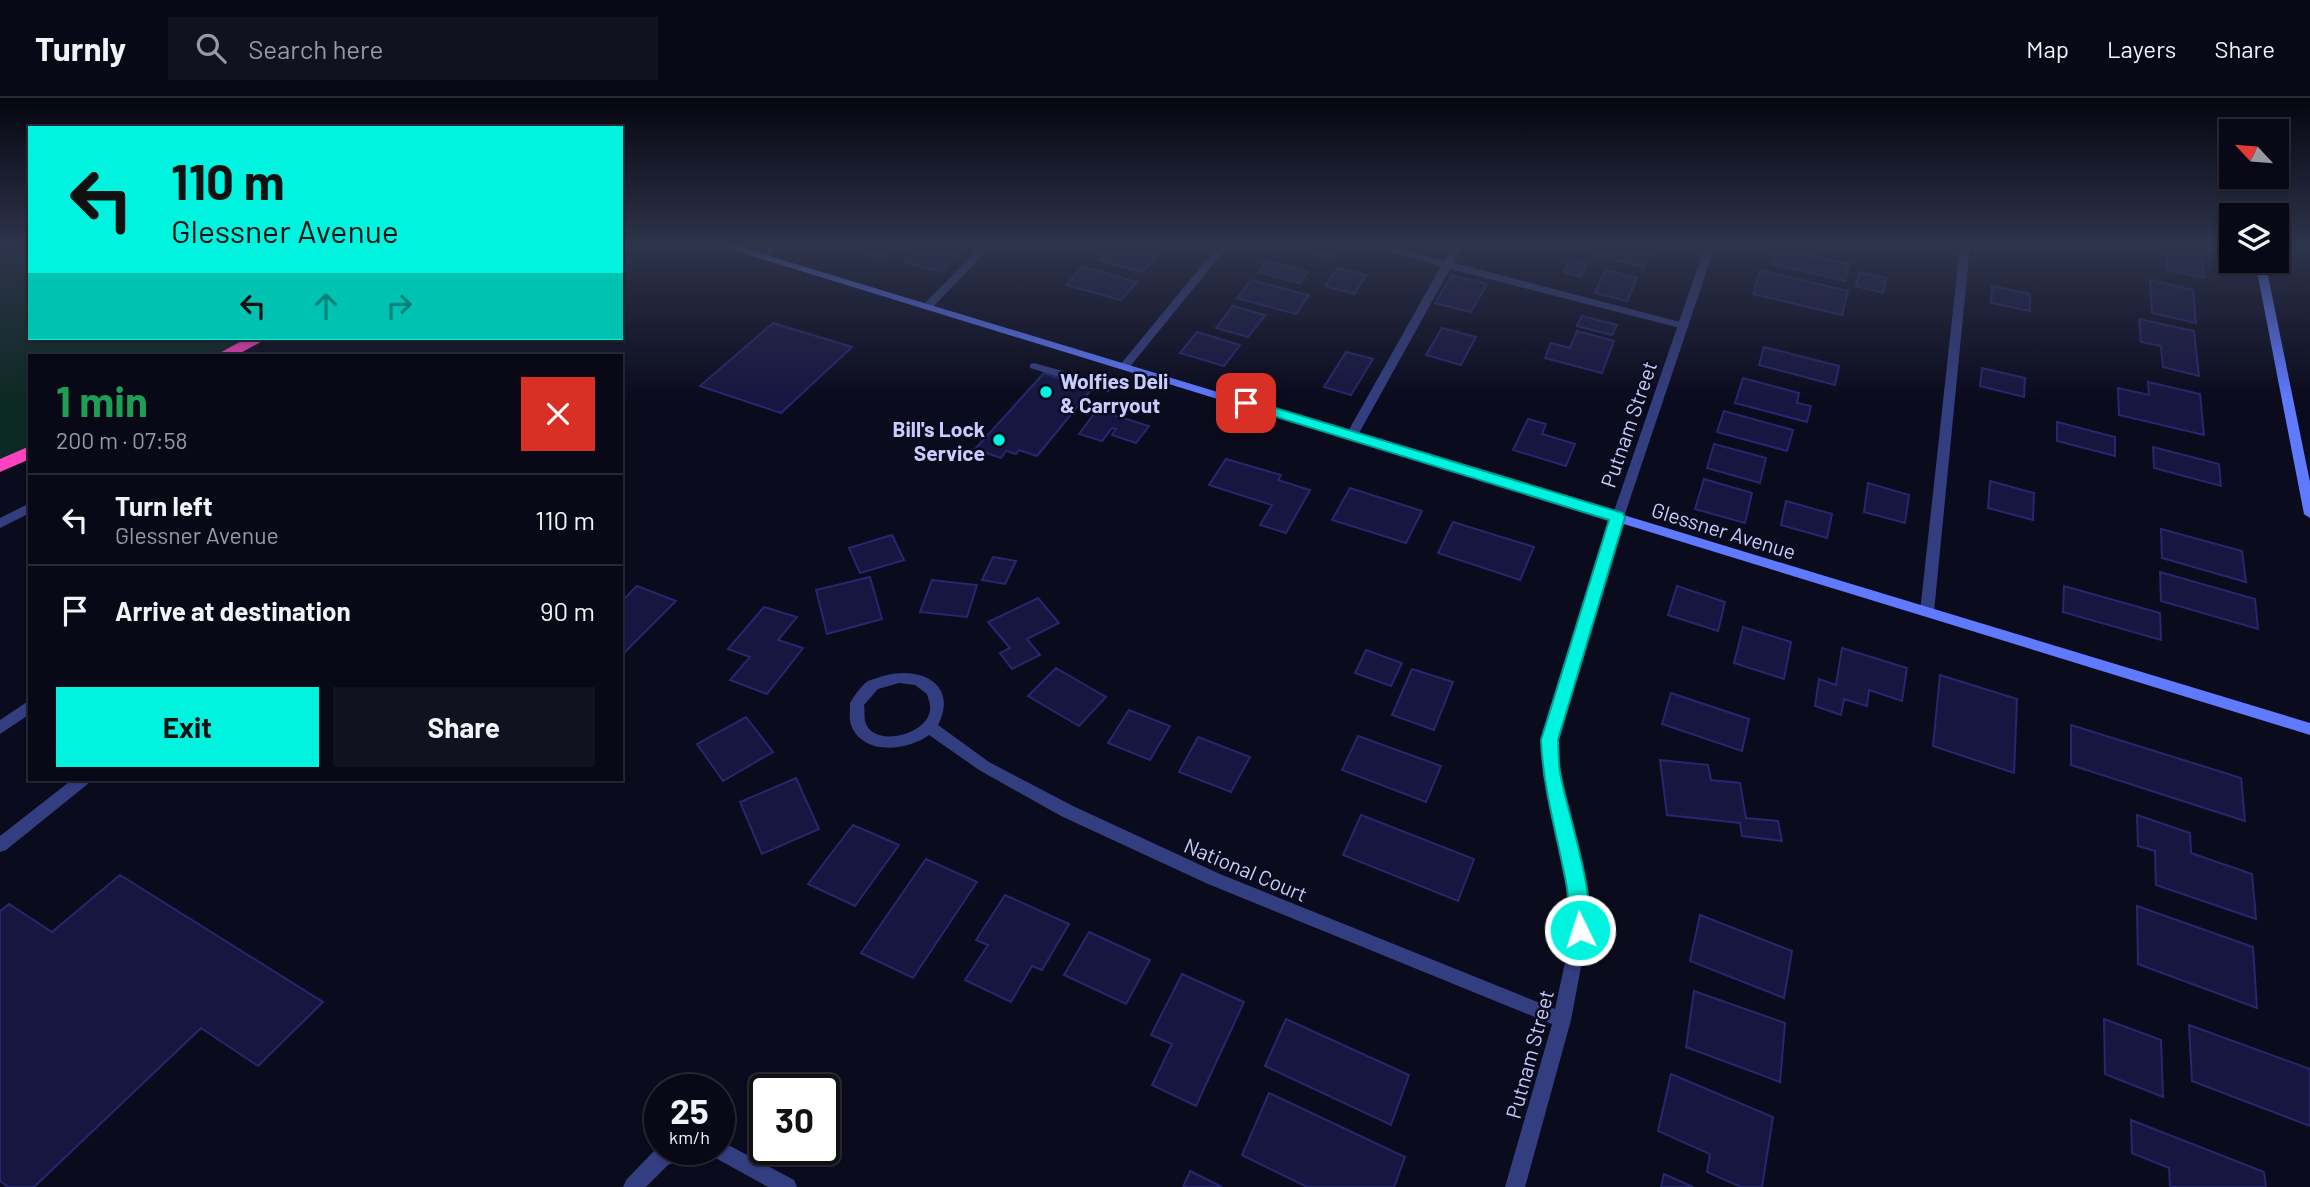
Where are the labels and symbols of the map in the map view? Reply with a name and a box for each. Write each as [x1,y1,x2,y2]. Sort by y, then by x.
north arrow [2219,119,2289,189]
street label: Putnam Street [1595,357,1661,491]
place label: Wolfies Deli & Carryout [1060,368,1168,417]
pin [1216,373,1276,433]
marker: Wolfies Deli & Carryout [1038,384,1054,400]
place label: Bill's Lock Service [892,416,985,465]
marker: Bill's Lock Service [991,432,1007,448]
street label: Glessner Avenue [1649,496,1799,564]
street label: National Court [1181,832,1311,906]
position arrow [1543,893,1617,967]
street label: Putnam Street [1500,987,1558,1121]
speed limit sign: 30 [749,1074,840,1165]

